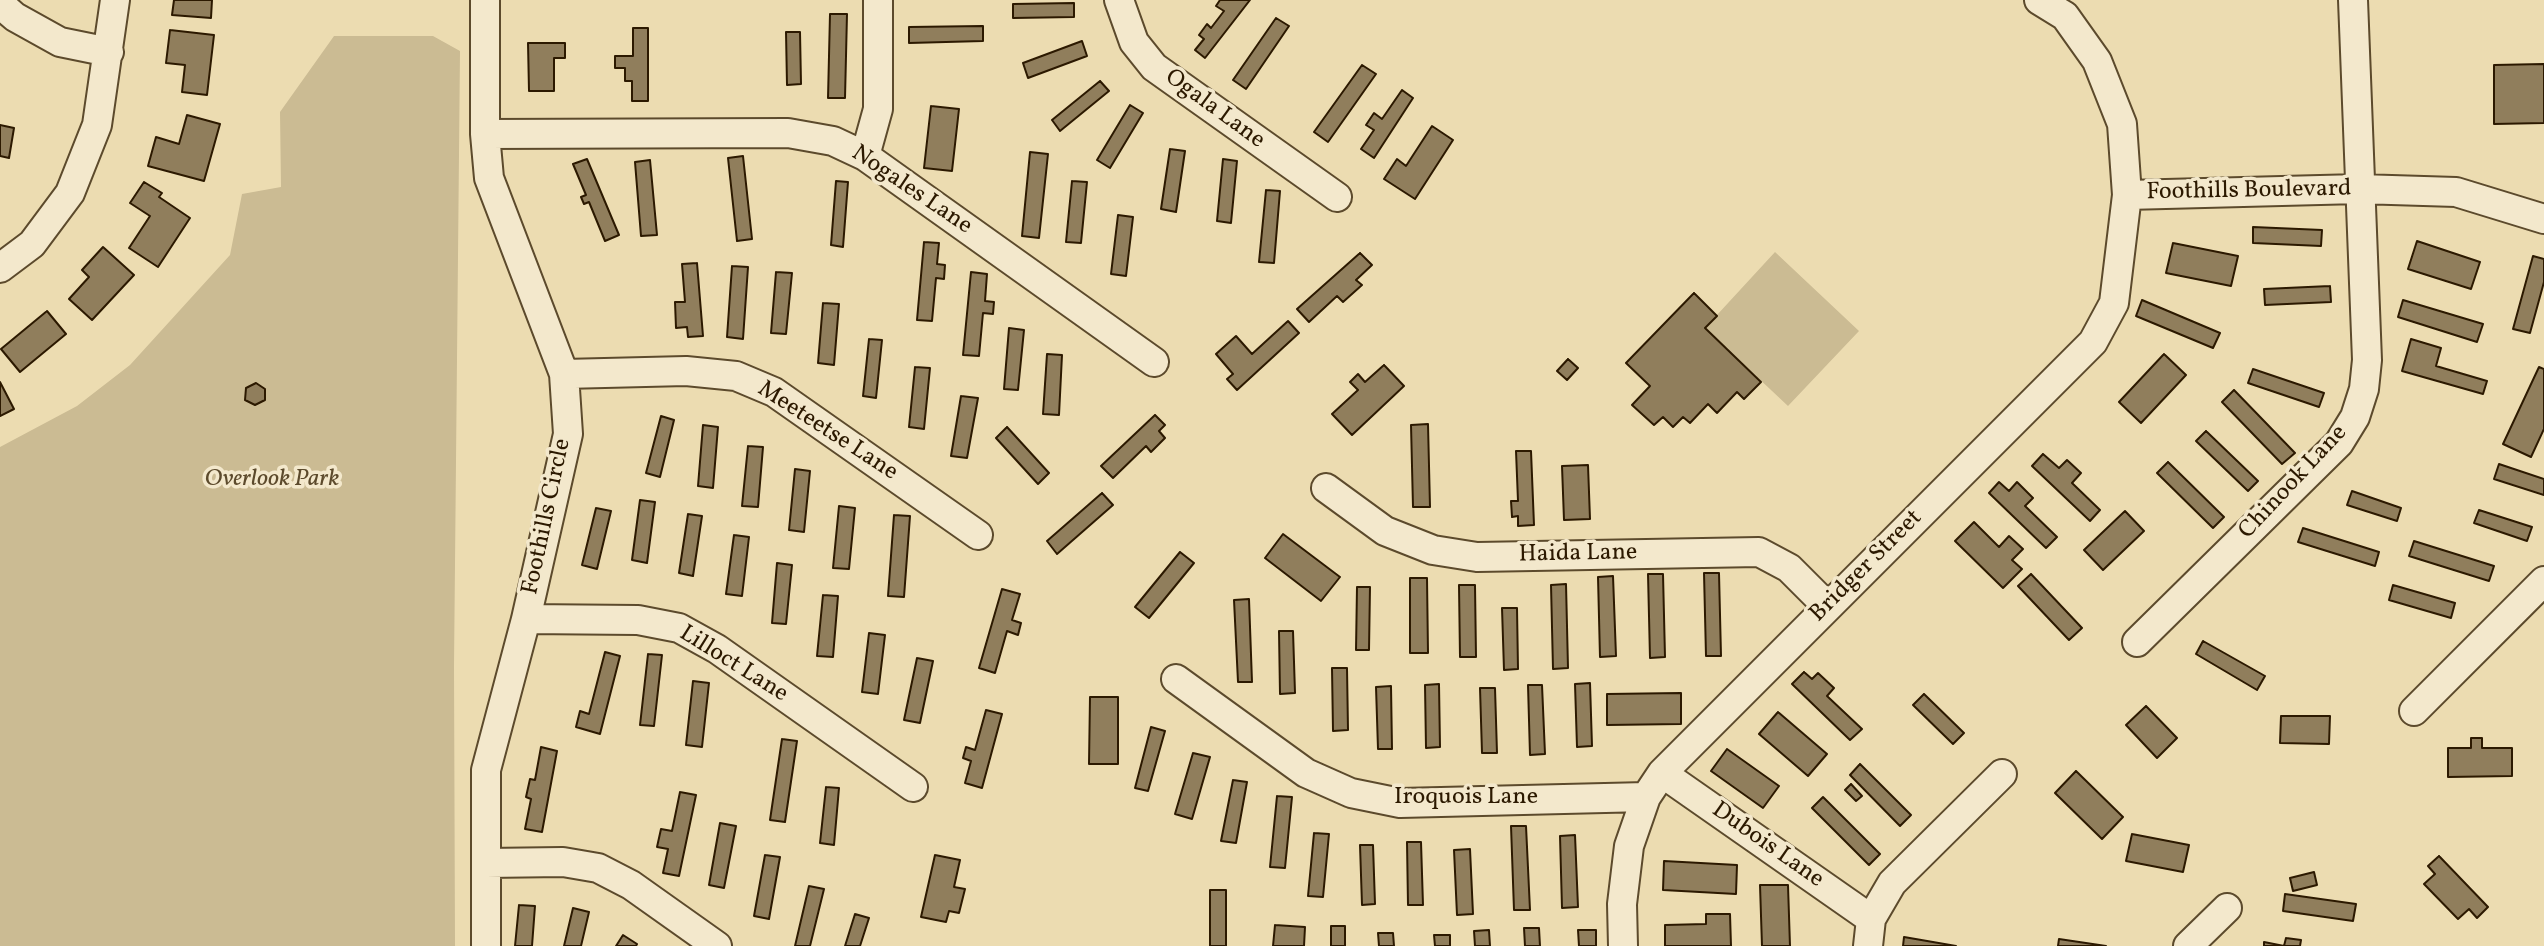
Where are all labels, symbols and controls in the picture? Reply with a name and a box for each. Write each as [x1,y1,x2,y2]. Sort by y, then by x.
street label: Ogala Lane [1158,64,1270,156]
street label: Nogales Lane [845,140,977,242]
street label: Foothills Boulevard [2146,176,2352,208]
street label: Meeteetse Lane [751,376,903,488]
street label: Chinook Lane [2234,420,2354,546]
street label: Foothills Circle [517,436,579,598]
park label: Overlook Park [205,467,339,495]
street label: Bridger Street [1805,505,1929,629]
street label: Haida Lane [1518,540,1638,570]
street label: Lilloct Lane [673,620,793,710]
street label: Iroquois Lane [1394,785,1538,813]
street label: Dubois Lane [1705,797,1829,895]

